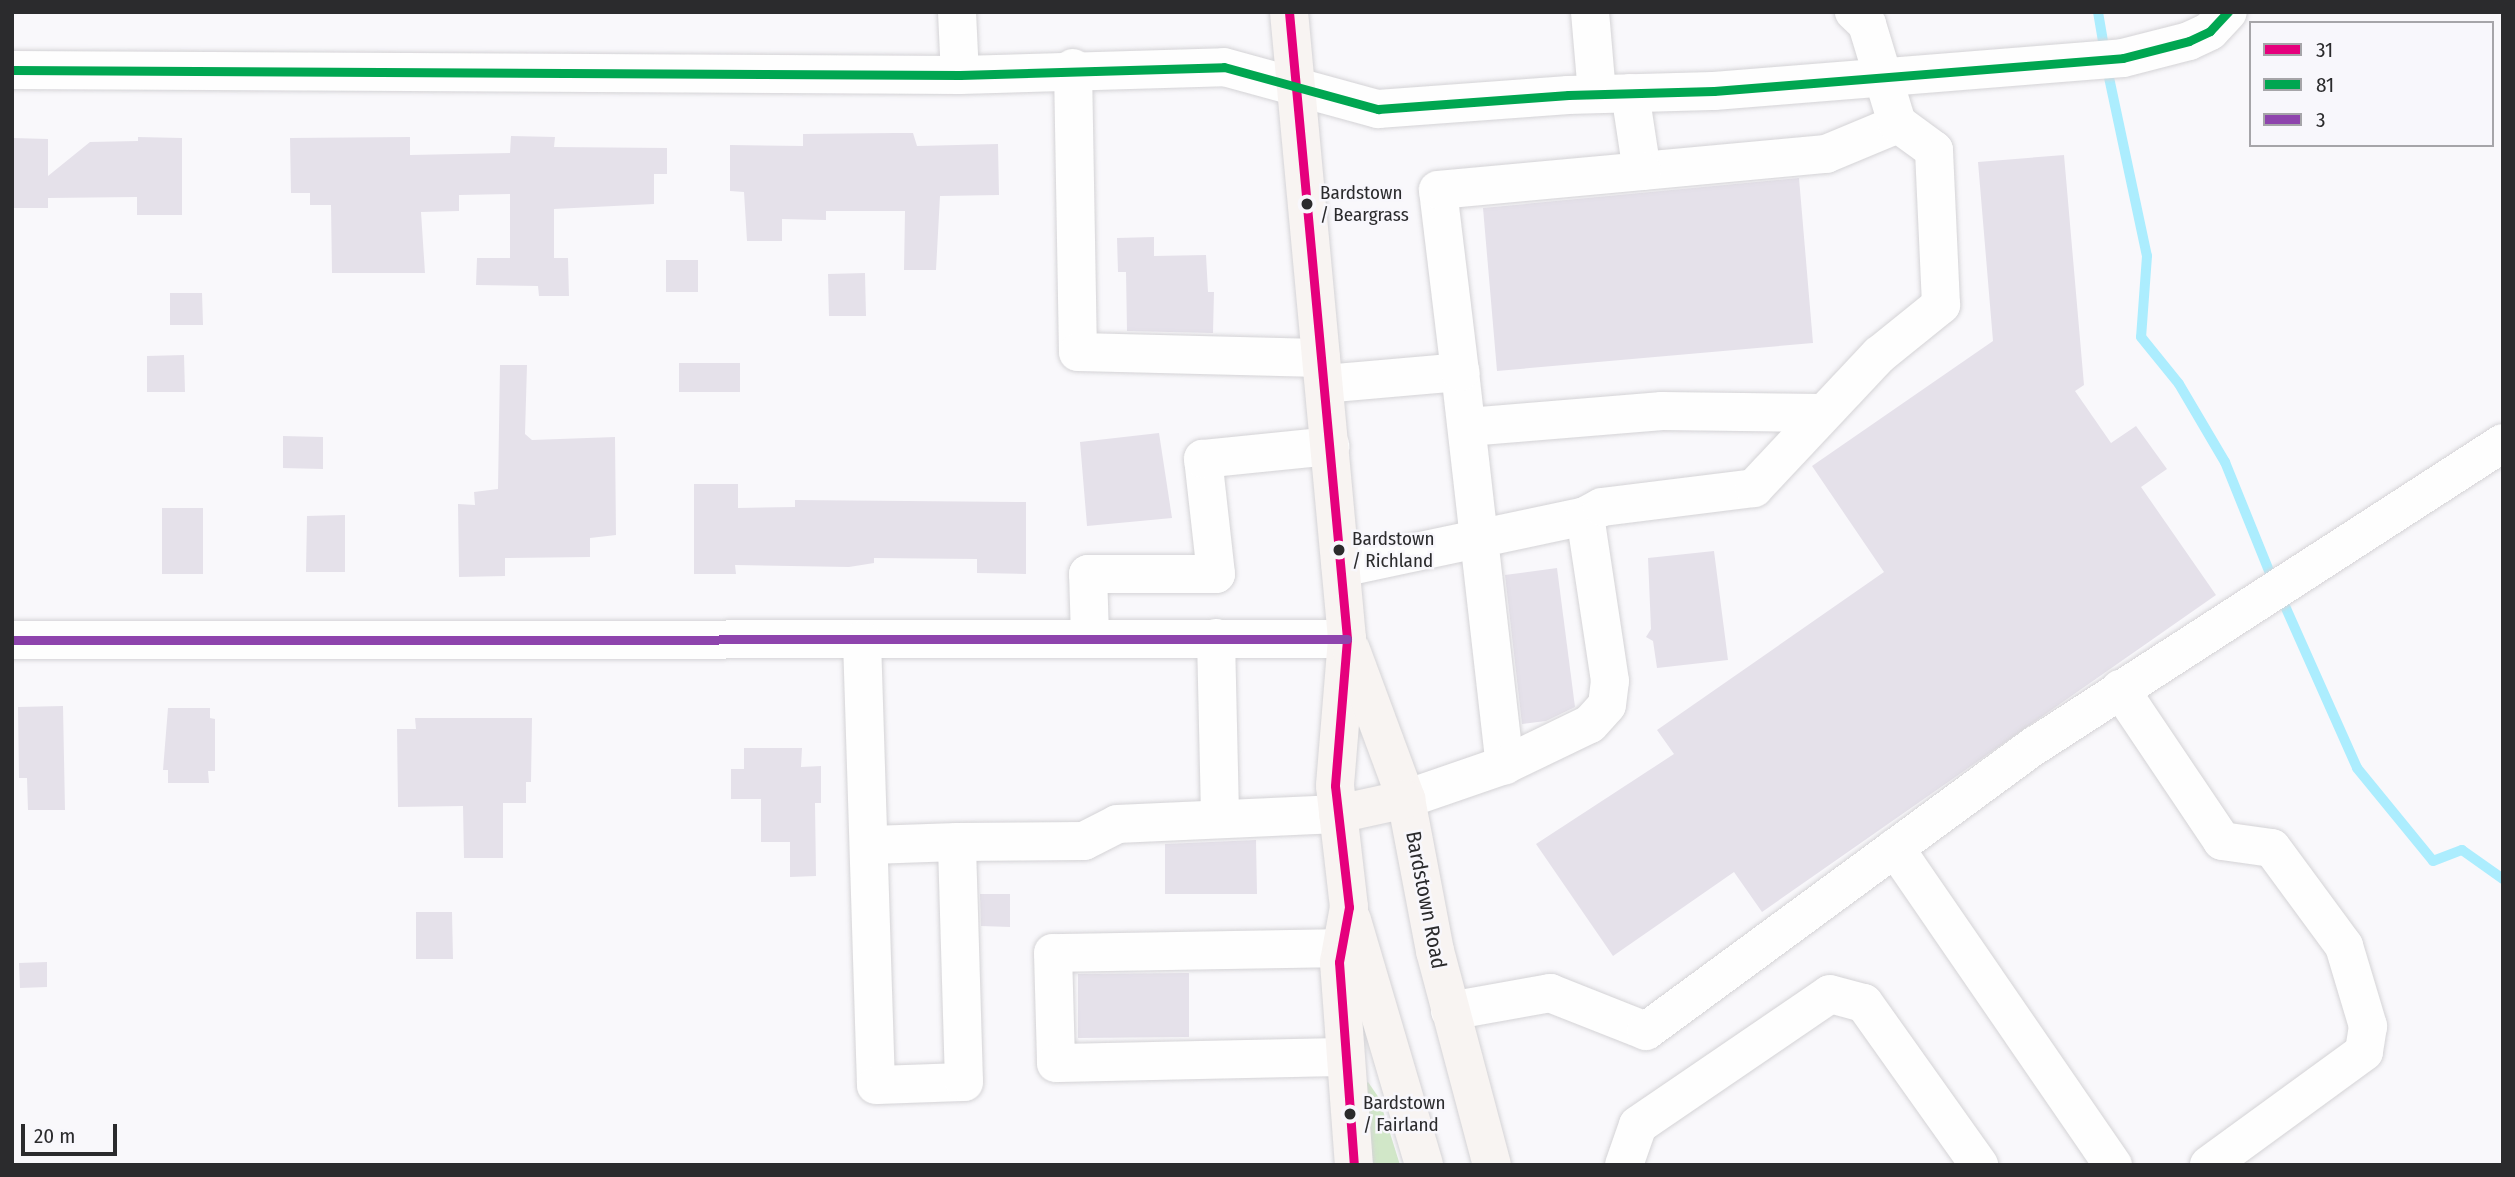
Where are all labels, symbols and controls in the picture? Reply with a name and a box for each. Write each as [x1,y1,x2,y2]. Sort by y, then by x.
legend [2249,21,2494,147]
text: 31 [2316,37,2333,63]
text: 81 [2316,72,2334,98]
text: 3 [2316,107,2325,133]
place label: Bardstown / Beargrass [1320,182,1409,226]
marker: Bardstown / Beargrass [1300,197,1314,211]
place label: Bardstown / Richland [1352,528,1434,572]
marker: Bardstown / Richland [1332,543,1346,557]
street label: Bardstown Road [1400,829,1452,971]
place label: Bardstown / Fairland [1363,1092,1445,1136]
marker: Bardstown / Fairland [1343,1107,1357,1121]
scale bar [24,1110,121,1154]
text: 20 m [34,1123,75,1149]

